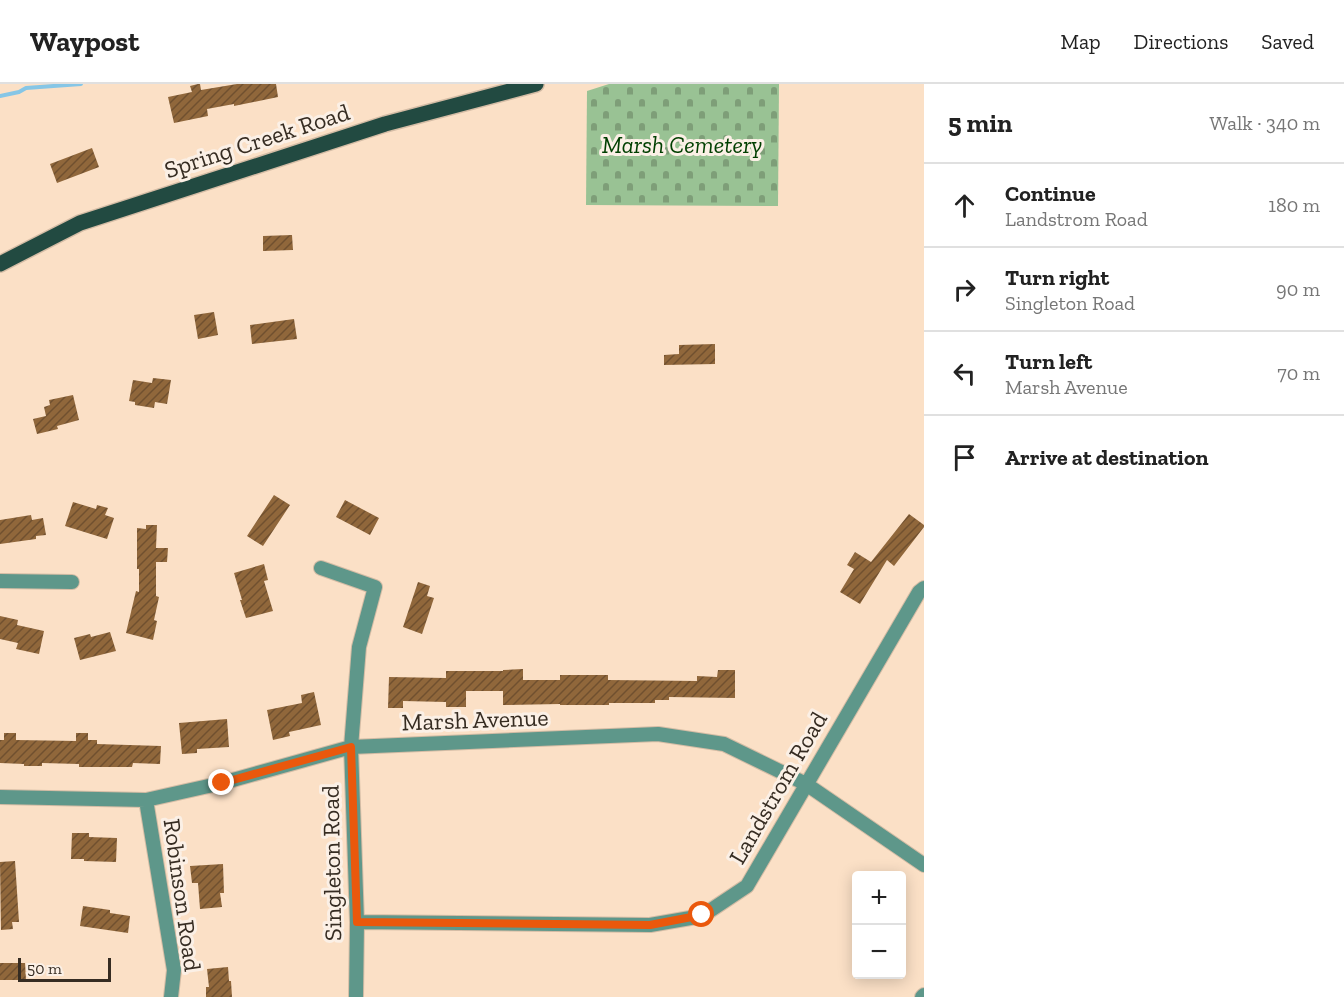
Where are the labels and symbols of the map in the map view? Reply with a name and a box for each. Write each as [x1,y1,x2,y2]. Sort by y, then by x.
street label: Spring Creek Road [161,97,353,184]
park label: Marsh Cemetery [602,130,762,159]
street label: Marsh Avenue [401,702,549,737]
street label: Landstrom Road [722,706,833,869]
route end [208,769,234,795]
street label: Singleton Road [316,785,347,941]
street label: Robinson Road [157,817,208,973]
route start [688,901,714,927]
scale bar [18,955,111,982]

